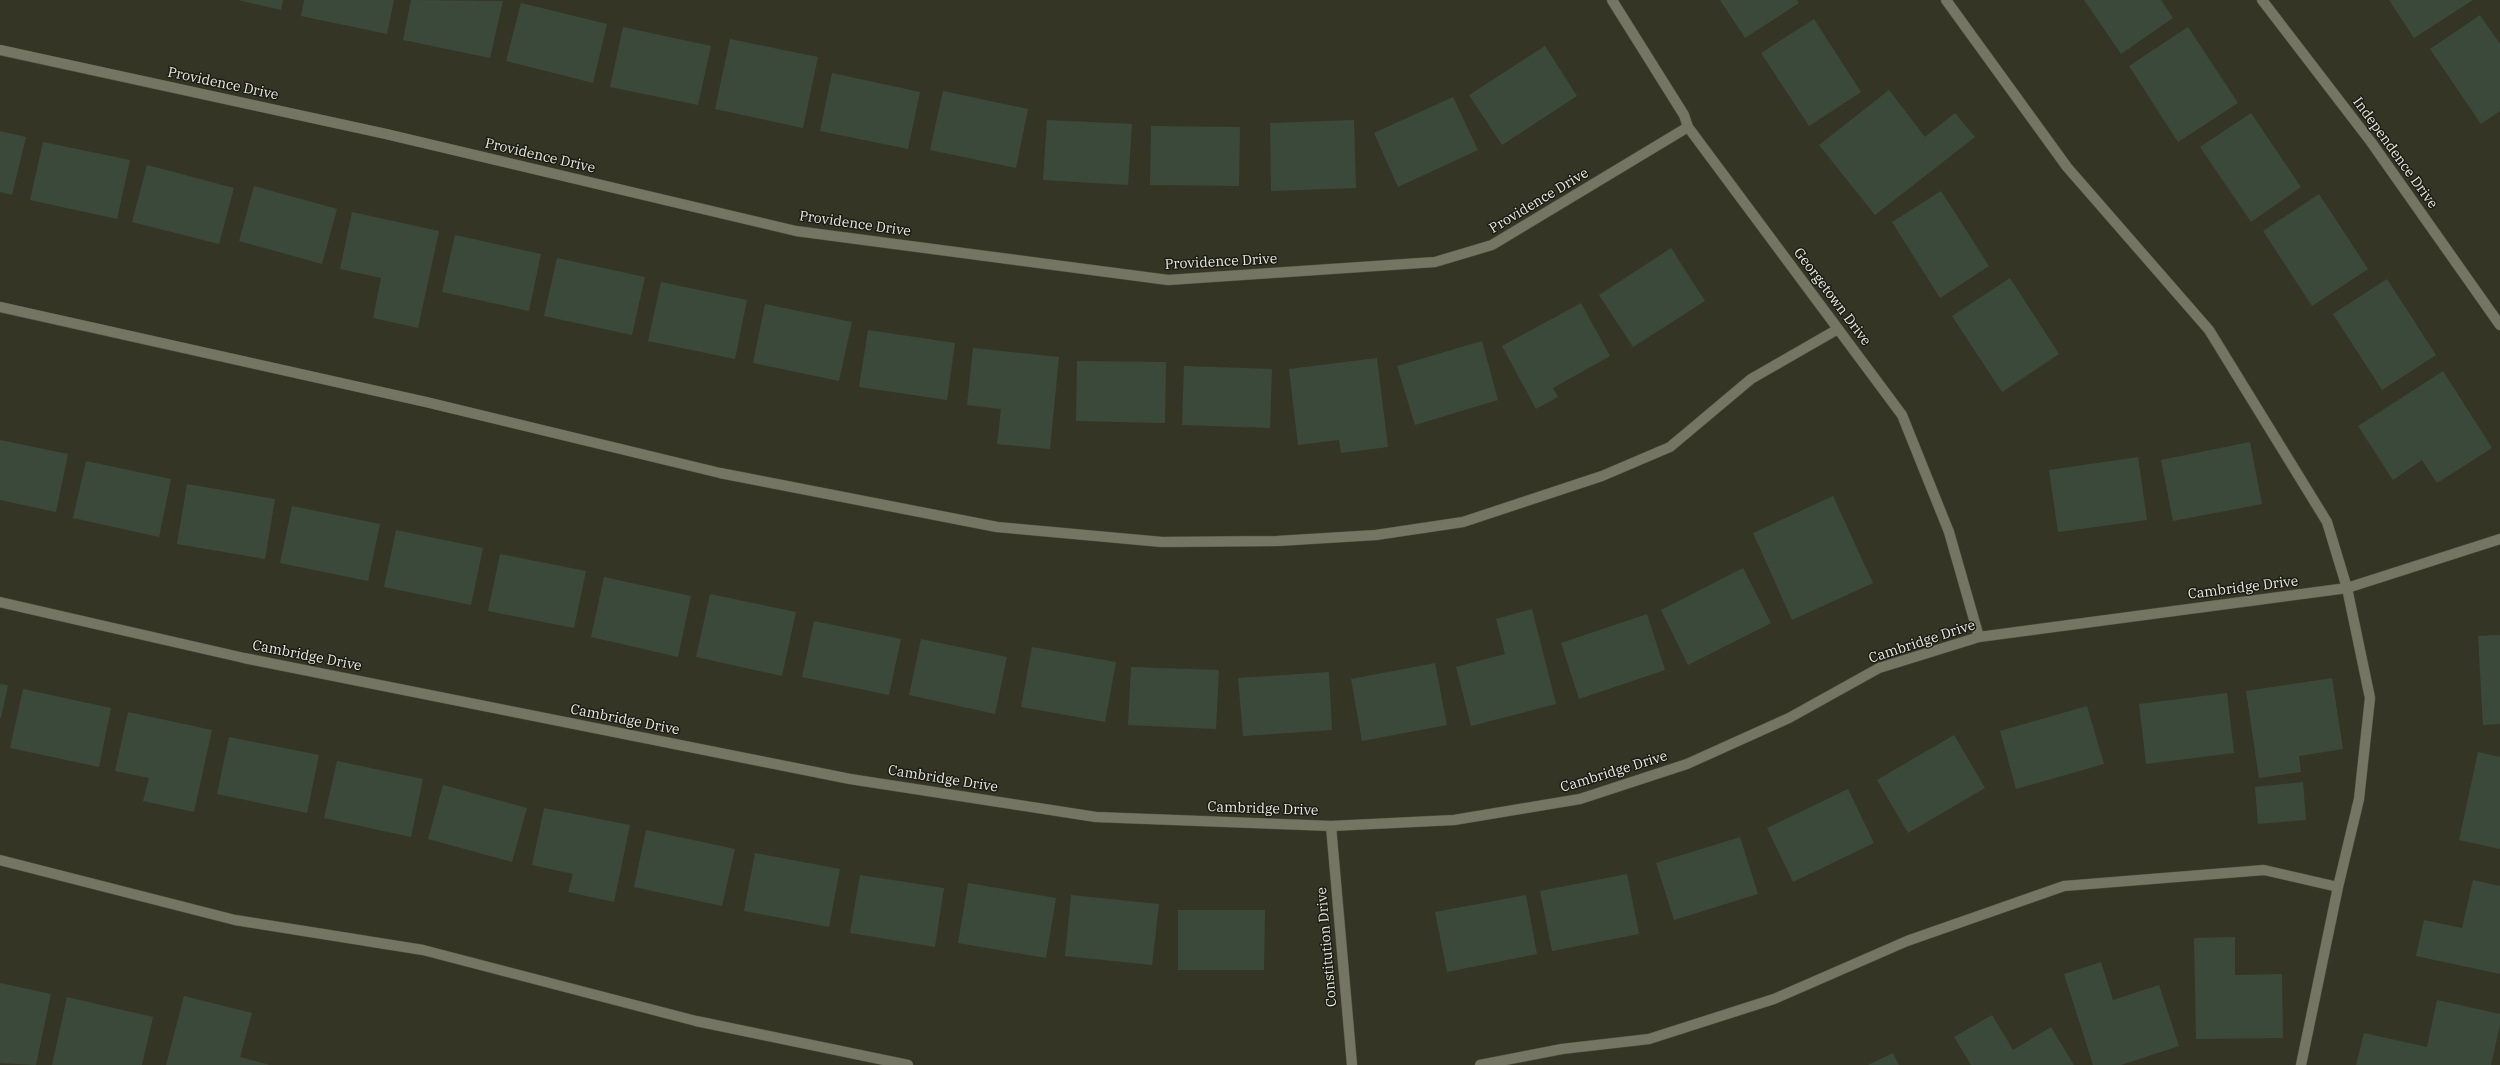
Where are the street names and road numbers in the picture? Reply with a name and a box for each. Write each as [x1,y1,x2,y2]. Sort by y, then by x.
street label: Providence Drive [166,64,280,104]
street label: Independence Drive [2349,94,2441,212]
street label: Providence Drive [483,135,597,177]
street label: Providence Drive [1486,165,1592,237]
street label: Providence Drive [798,208,912,240]
street label: Georgetown Drive [1790,245,1874,349]
street label: Providence Drive [1164,251,1278,273]
street label: Cambridge Drive [2187,573,2299,603]
street label: Cambridge Drive [1867,617,1977,667]
street label: Cambridge Drive [251,637,363,675]
street label: Cambridge Drive [569,701,681,739]
street label: Cambridge Drive [1558,748,1670,796]
street label: Cambridge Drive [887,762,999,796]
street label: Cambridge Drive [1207,799,1319,819]
street label: Constitution Drive [1313,886,1341,1008]

